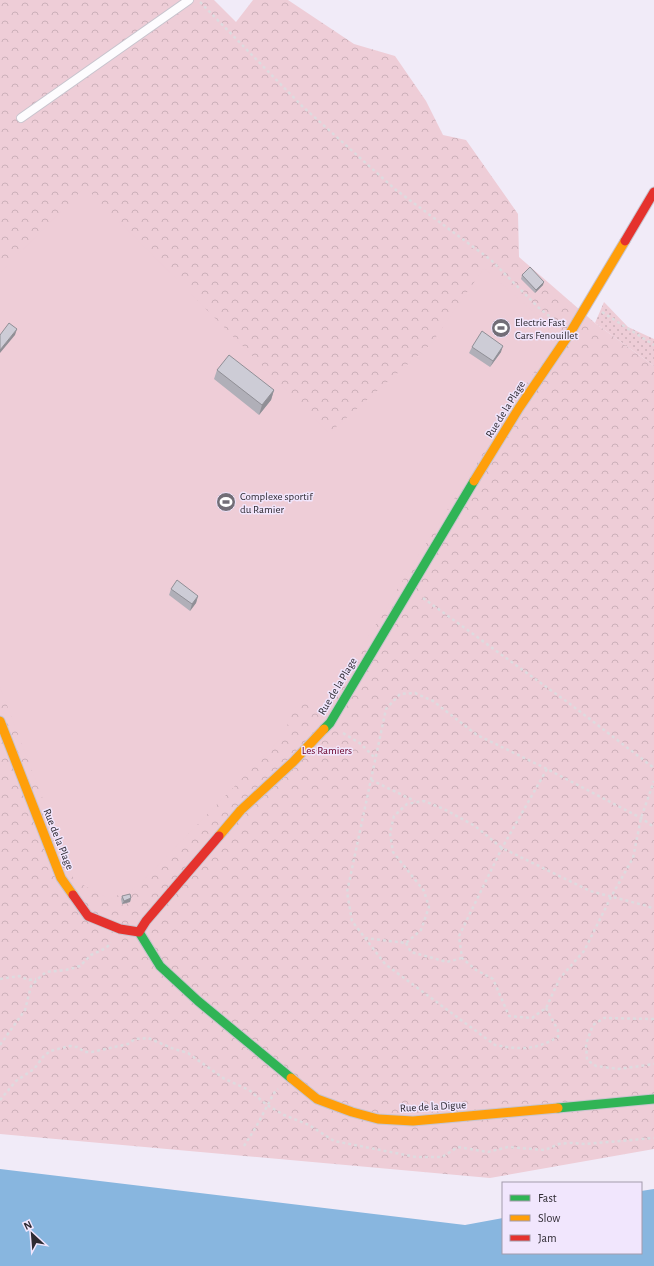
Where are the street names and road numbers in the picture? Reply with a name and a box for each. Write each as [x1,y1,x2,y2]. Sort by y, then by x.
street label: Rue de la Plage [484,379,527,440]
street label: Rue de la Plage [316,656,359,717]
street label: Rue de la Plage [41,807,76,871]
street label: Rue de la Digue [400,1099,466,1114]

